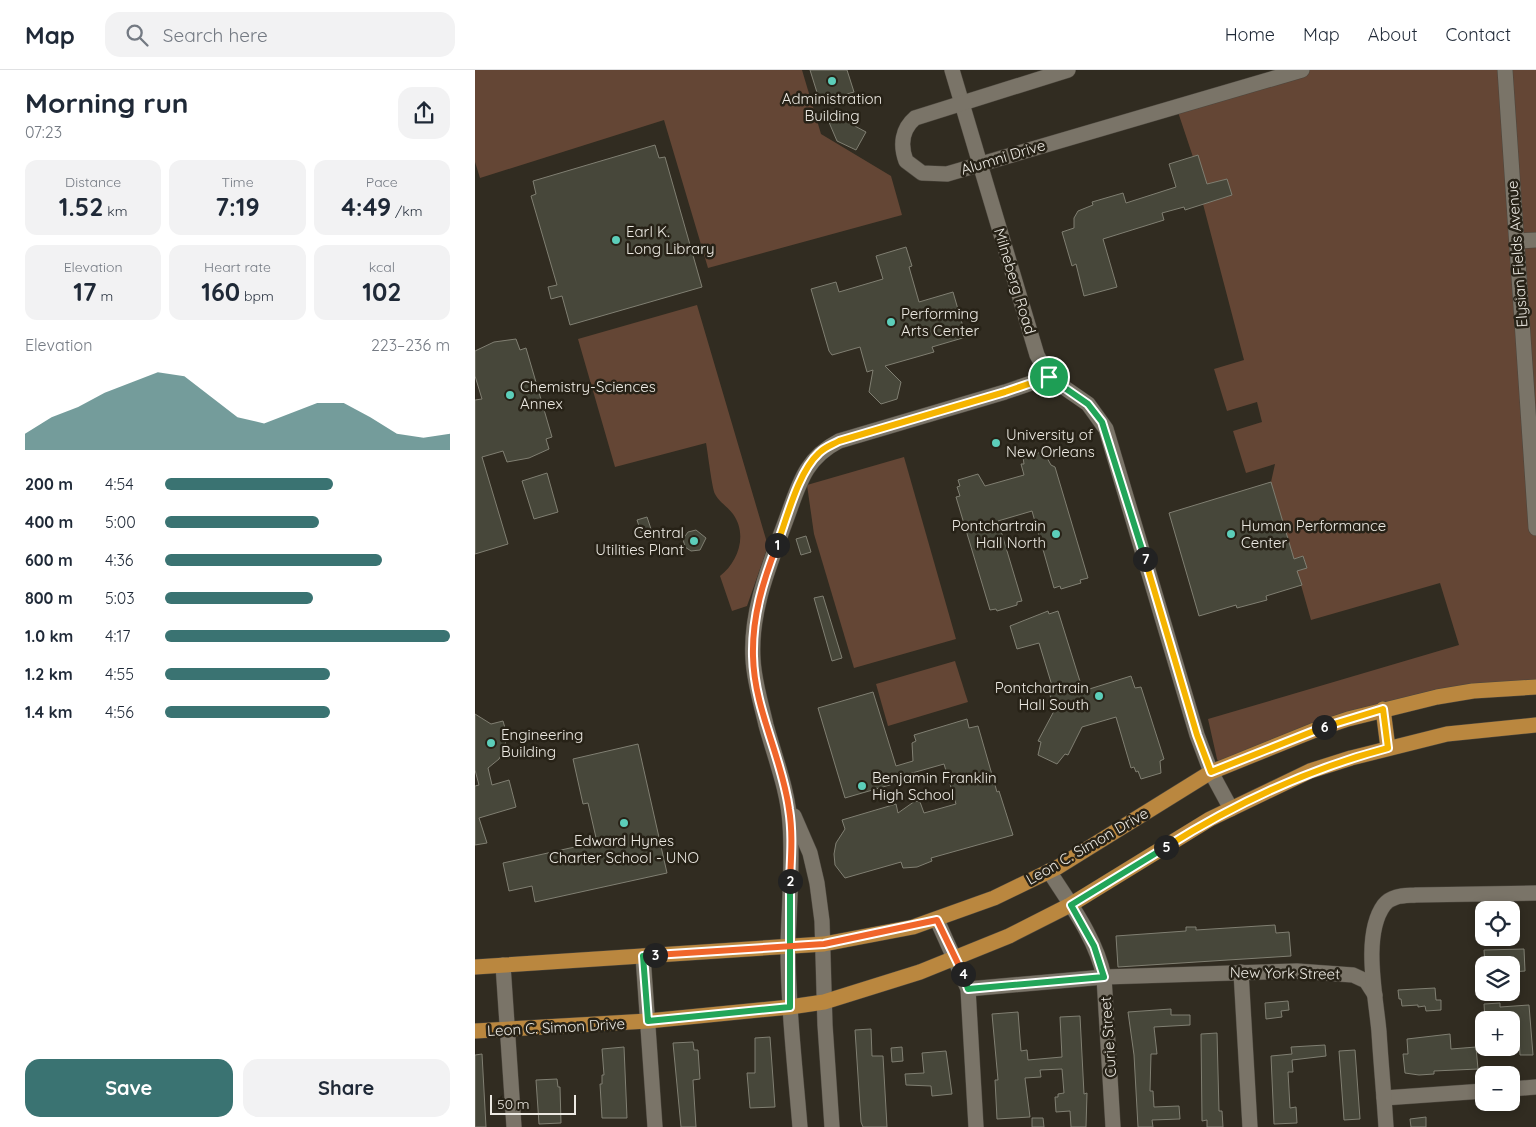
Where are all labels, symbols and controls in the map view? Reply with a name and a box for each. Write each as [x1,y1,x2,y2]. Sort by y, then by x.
search box [105,12,455,57]
text: Map [25,20,75,50]
icon: search [123,21,151,49]
text: Search here [163,23,268,47]
text: Home [1225,23,1275,46]
text: Map [1303,23,1340,46]
text: About [1368,23,1418,46]
text: Contact [1446,23,1511,46]
marker: Administration Building [826,75,838,87]
text: Morning run [25,85,189,120]
button: share [398,87,450,139]
place label: Administration Building [782,89,882,125]
text: 07:23 [25,122,62,142]
street label: Alumni Drive [958,135,1048,179]
text: Distance [65,173,121,191]
text: Time [221,173,254,191]
text: Pace [366,173,398,191]
street label: Elysian Fields Avenue [1502,180,1532,328]
text: 1.52 [59,191,103,222]
text: 7:19 [215,191,260,222]
text: 4:49 [341,191,391,222]
text: km [103,202,128,220]
text: /km [391,202,422,220]
place label: Earl K. Long Library [626,222,714,258]
street label: Milneberg Road [990,226,1040,336]
marker: Earl K. Long Library [610,234,622,246]
text: Elevation [64,258,123,276]
text: Heart rate [204,258,271,276]
text: kcal [369,258,395,276]
text: 17 [73,276,97,307]
text: 160 [201,276,240,307]
text: 102 [362,276,401,307]
text: m [97,287,113,305]
text: bpm [240,287,274,305]
place label: Performing Arts Center [901,304,979,340]
marker: Performing Arts Center [885,316,897,328]
text: Elevation [25,335,92,355]
text: 223–236 m [371,335,450,355]
pin [1028,356,1070,398]
icon: arrive [1035,363,1063,391]
place label: Chemistry-Sciences Annex [520,377,656,413]
marker: Chemistry-Sciences Annex [504,389,516,401]
place label: University of New Orleans [1006,425,1095,461]
marker: University of New Orleans [990,437,1002,449]
text: 200 m [25,474,73,494]
text: 4:54 [105,474,134,494]
text: 400 m [25,512,73,532]
text: 5:00 [105,512,136,532]
place label: Pontchartrain Hall North [952,516,1046,552]
place label: Human Performance Center [1241,516,1386,552]
place label: Central Utilities Plant [595,523,684,559]
marker: Pontchartrain Hall North [1050,528,1062,540]
marker: Human Performance Center [1225,528,1237,540]
pin: 1 [765,532,789,558]
marker: Central Utilities Plant [688,535,700,547]
text: 1 [775,536,780,554]
pin: 7 [1133,546,1157,572]
text: 600 m [25,550,73,570]
text: 4:36 [105,550,133,570]
text: 7 [1142,550,1149,568]
text: 800 m [25,588,73,608]
text: 5:03 [105,588,135,608]
text: 1.0 km [25,626,73,646]
text: 4:17 [105,626,131,646]
text: 1.2 km [25,664,73,684]
text: 4:55 [105,664,134,684]
place label: Pontchartrain Hall South [995,678,1089,714]
marker: Pontchartrain Hall South [1093,690,1105,702]
text: 1.4 km [25,702,72,722]
text: 4:56 [105,702,134,722]
pin: 6 [1311,714,1337,740]
text: 6 [1321,718,1328,736]
place label: Engineering Building [501,725,583,761]
marker: Engineering Building [485,737,497,749]
place label: Benjamin Franklin High School [872,768,997,804]
marker: Benjamin Franklin High School [856,780,868,792]
street label: Leon C. Simon Drive [1022,803,1152,889]
marker: Edward Hynes Charter School - UNO [618,817,630,829]
place label: Edward Hynes Charter School - UNO [549,831,699,867]
pin: 5 [1153,834,1179,860]
text: 5 [1162,838,1171,856]
pin: 2 [777,868,803,894]
text: 2 [787,872,794,890]
map controls [1475,901,1520,1111]
button: locate [1475,901,1520,946]
pin: 3 [643,942,667,968]
text: 3 [652,946,659,964]
button: layers [1475,956,1520,1001]
pin: 4 [951,962,975,986]
street label: New York Street [1230,963,1340,983]
text: 4 [959,965,968,983]
street label: Curie Street [1096,996,1120,1078]
button: + [1475,1011,1520,1056]
street label: Leon C. Simon Drive [487,1014,625,1040]
button: Save [25,1059,233,1117]
button: Share [243,1059,450,1117]
button: − [1475,1066,1520,1111]
scale bar [490,1092,576,1115]
text: 50 m [497,1095,530,1113]

